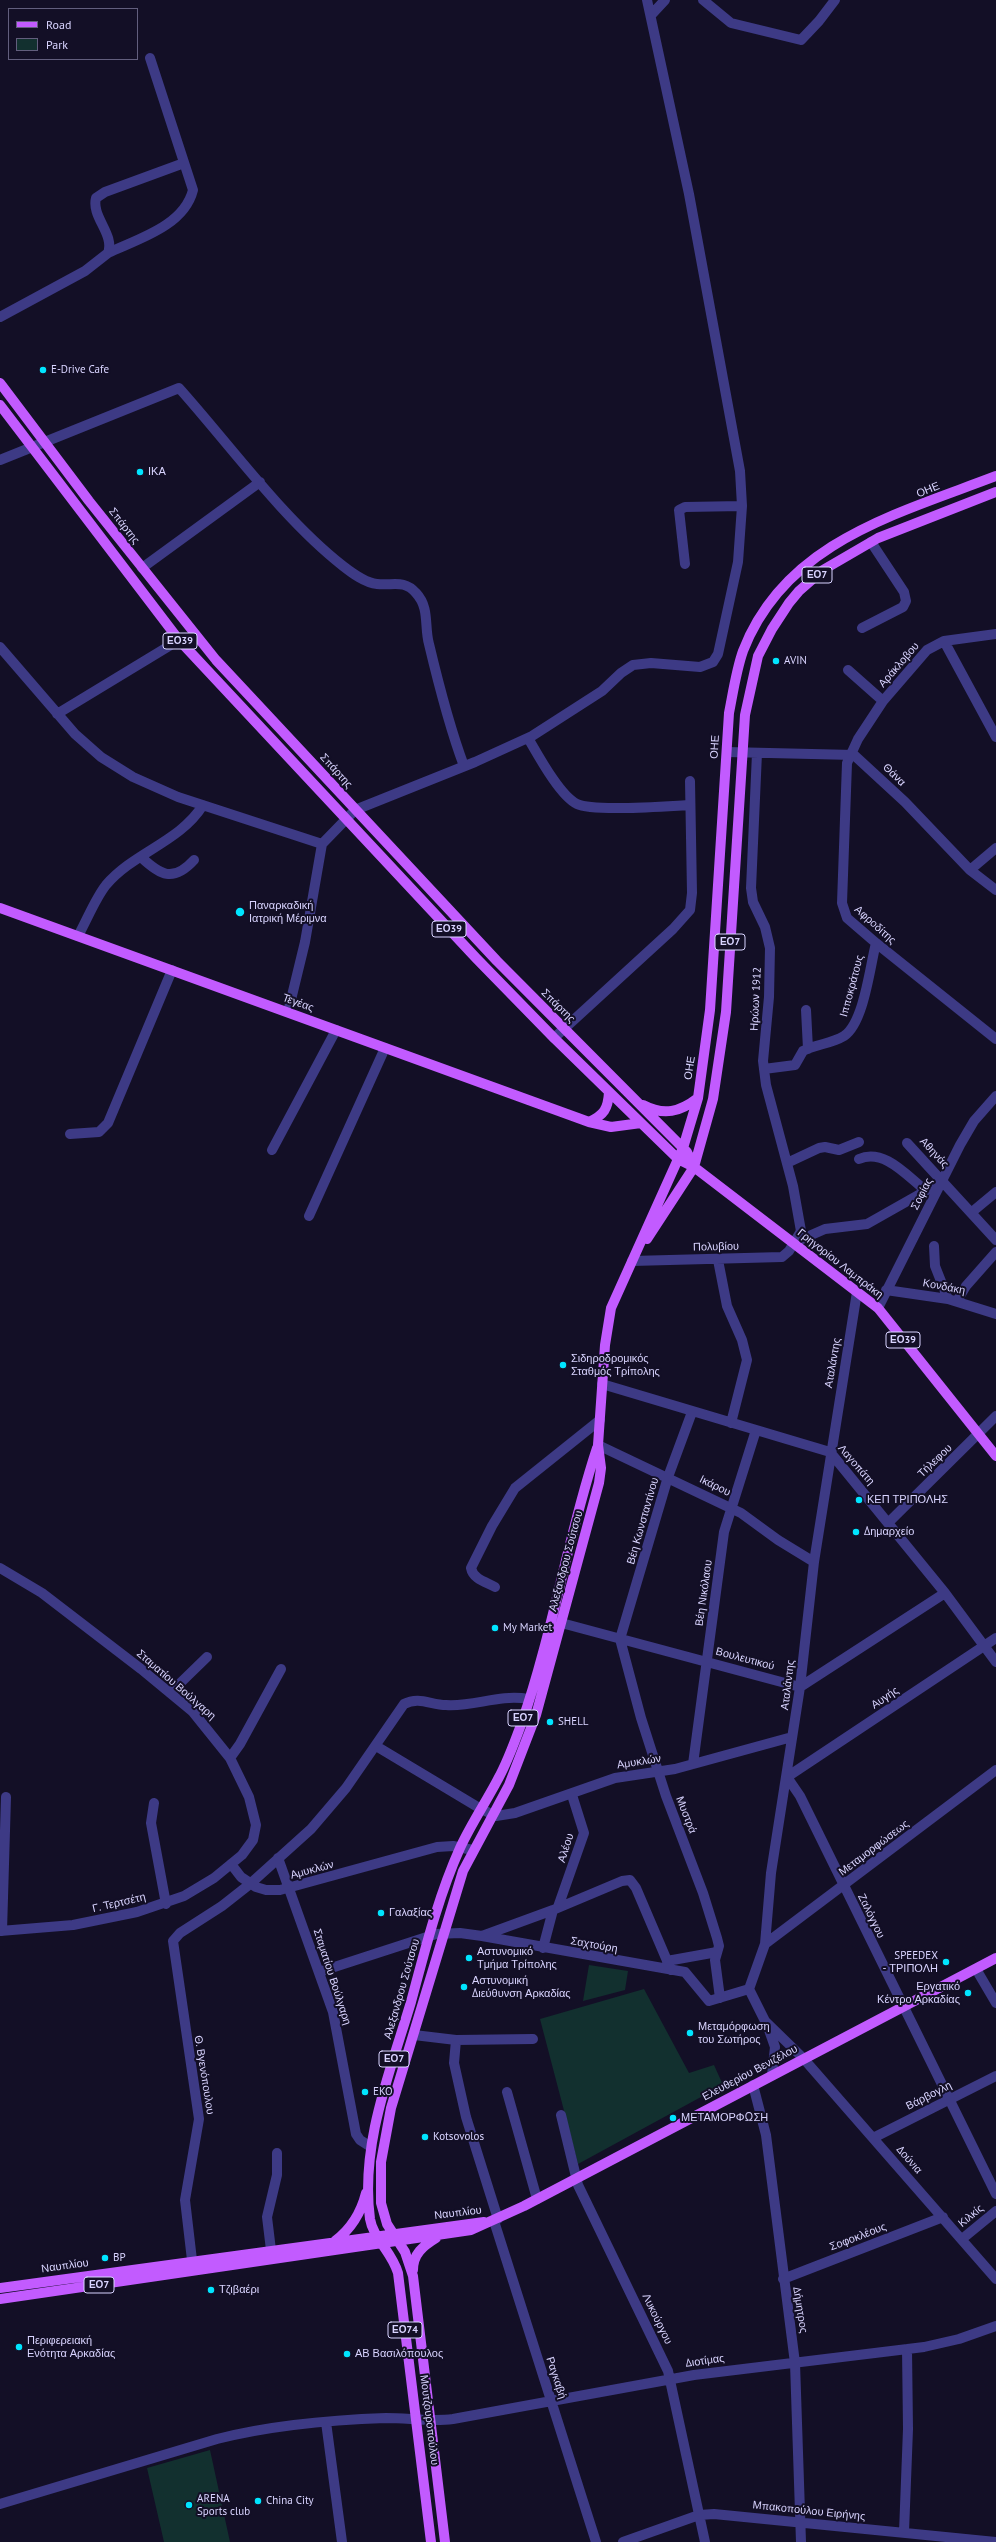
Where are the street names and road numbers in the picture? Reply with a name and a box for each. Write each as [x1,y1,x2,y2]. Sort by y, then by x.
street label: ΟΗΕ [914,479,942,501]
street label: Σπάρτης [106,505,142,547]
road number: ΕΟ7 [802,567,832,583]
road number: ΕΟ39 [163,633,197,649]
street label: Αράκλοβου [876,640,922,690]
street label: ΟΗΕ [708,735,722,759]
street label: Σπάρτης [317,751,355,791]
street label: Θάνα [880,761,908,789]
street label: Αφροδίτης [852,903,898,947]
road number: ΕΟ39 [432,921,466,937]
road number: ΕΟ7 [715,934,745,950]
street label: Ιπποκράτους [837,954,867,1018]
street label: Ηρώων 1912 [748,967,764,1031]
street label: Σπάρτης [538,986,578,1026]
street label: Τεγέας [280,991,316,1015]
street label: ΟΗΕ [682,1055,698,1081]
street label: Αθηνάς [917,1135,951,1171]
street label: Σοφίας [908,1176,936,1212]
street label: Γρηγορίου Λαμπράκη [795,1226,885,1302]
street label: Πολυβίου [693,1240,739,1254]
street label: Κονδάκη [922,1276,966,1298]
road number: ΕΟ39 [886,1332,920,1348]
street label: Αταλάντης [822,1337,844,1389]
street label: Τήλεφου [915,1441,955,1481]
street label: Λαγοπάτη [835,1442,877,1488]
street label: Ικάρου [697,1473,733,1499]
street label: Βέη Κωνσταντίνου [624,1476,662,1566]
street label: Αλεξανδρου Σούτσου [546,1509,586,1613]
street label: Βέη Νικόλαου [693,1559,715,1627]
street label: Βουλευτικού [714,1645,776,1673]
street label: Σταματίου Βούλγαρη [134,1647,218,1723]
street label: Αταλάντης [778,1659,798,1711]
street label: Αυγής [869,1684,901,1712]
road number: ΕΟ7 [508,1710,538,1726]
street label: Αμυκλών [616,1752,662,1772]
street label: Μυστρά [673,1794,699,1836]
street label: Μεταμορφώσεως [836,1817,912,1879]
street label: Αλέου [555,1832,577,1864]
street label: Αμυκλών [289,1858,335,1882]
street label: Γ. Τερτσέτη [91,1890,147,1916]
street label: Ζαλόγγου [855,1892,887,1940]
street label: Σταματίου Βούλγαρη [310,1927,354,2027]
street label: Σαχτούρη [569,1934,619,1956]
street label: Αλεξανδρου Σούτσου [381,1937,423,2041]
street label: Θ. Βγενόπουλου [191,2034,217,2116]
street label: Ελευθερίου Βενιζέλου [700,2042,800,2104]
road number: ΕΟ7 [379,2051,409,2067]
street label: Βάρβογλη [904,2079,954,2113]
street label: Δούνια [893,2143,925,2177]
street label: Κιλκίς [956,2202,986,2230]
street label: Ναυπλίου [434,2204,482,2222]
street label: Σοφοκλέους [828,2220,888,2254]
street label: Ναυπλίου [40,2256,90,2276]
road number: ΕΟ7 [84,2277,114,2293]
street label: Δήμητρος [790,2286,810,2334]
street label: Λυκούργου [639,2292,675,2346]
road number: ΕΟ74 [388,2322,422,2338]
street label: Διοτίμας [685,2352,725,2370]
street label: Ραγκαβή [543,2355,569,2401]
street label: Μουτζουροπούλου [417,2374,441,2466]
street label: Μπακοπούλου Ειρήνης [752,2499,866,2523]

